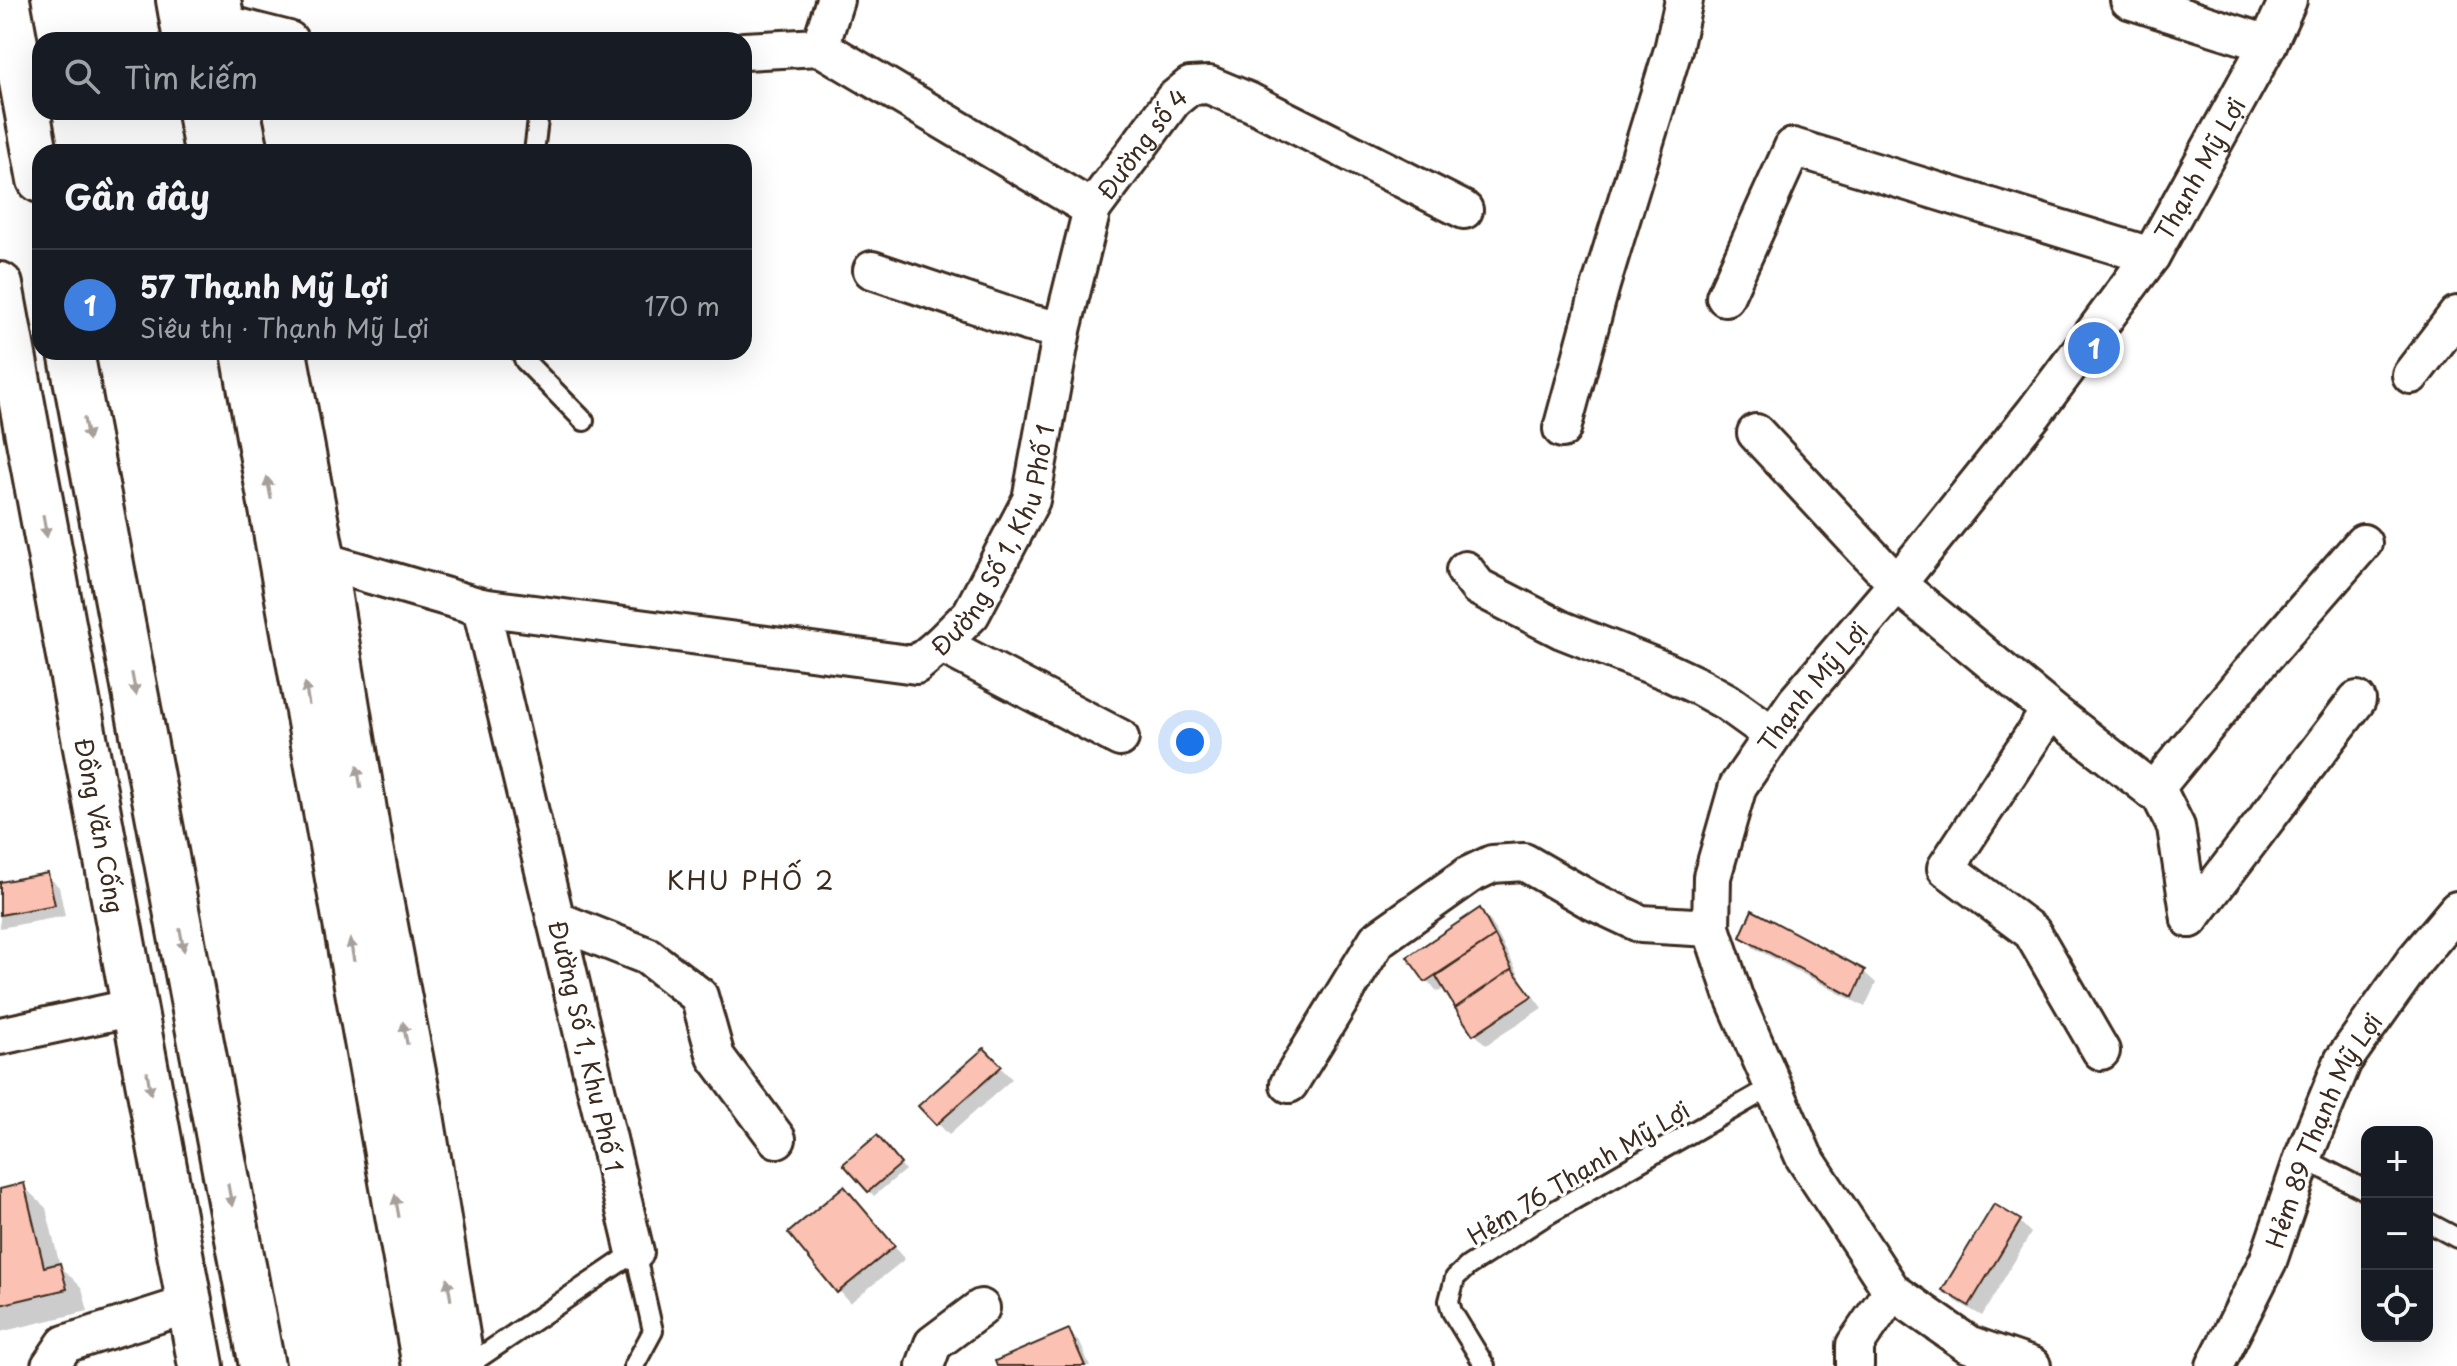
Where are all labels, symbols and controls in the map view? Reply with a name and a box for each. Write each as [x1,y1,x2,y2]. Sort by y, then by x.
search box [32,32,752,120]
icon: search [60,54,104,98]
text: Tìm kiếm [124,54,258,99]
street label: Đường số 4 [1087,78,1194,206]
street label: Thạnh Mỹ Lợi [2145,90,2253,246]
text: Gần đây [64,170,210,222]
text: 57 Thạnh Mỹ Lợi [140,263,389,308]
text: 1 [84,286,96,325]
text: 170 m [645,286,720,325]
text: Siêu thị · Thạnh Mỹ Lợi [140,308,429,347]
pin: 1 [2068,318,2120,378]
one-way arrow [80,416,92,441]
street label: Đường Số 1, Khu Phố 1 [922,421,1062,663]
one-way arrow [263,475,275,500]
one-way arrow [40,514,52,539]
street label: Thạnh Mỹ Lợi [1749,613,1876,759]
one-way arrow [128,672,140,697]
one-way arrow [300,682,312,707]
your location [1170,722,1210,762]
street label: Đồng Văn Cống [67,735,135,917]
one-way arrow [352,764,365,789]
district label: KHU PHỐ 2 [667,859,835,899]
street label: Đường Số 1, Khu Phố 1 [541,917,633,1175]
one-way arrow [176,927,189,952]
one-way arrow [345,938,357,963]
street label: Hẻm 89 Thạnh Mỹ Lợi [2256,1005,2390,1252]
one-way arrow [399,1020,411,1045]
one-way arrow [143,1071,155,1096]
street label: Hẻm 76 Thạnh Mỹ Lợi [1460,1091,1696,1253]
map controls [2361,1126,2433,1342]
button: + [2361,1126,2433,1198]
one-way arrow [225,1183,237,1208]
one-way arrow [390,1194,403,1219]
button: − [2361,1198,2433,1270]
button: locate [2361,1270,2433,1342]
one-way arrow [442,1276,455,1301]

